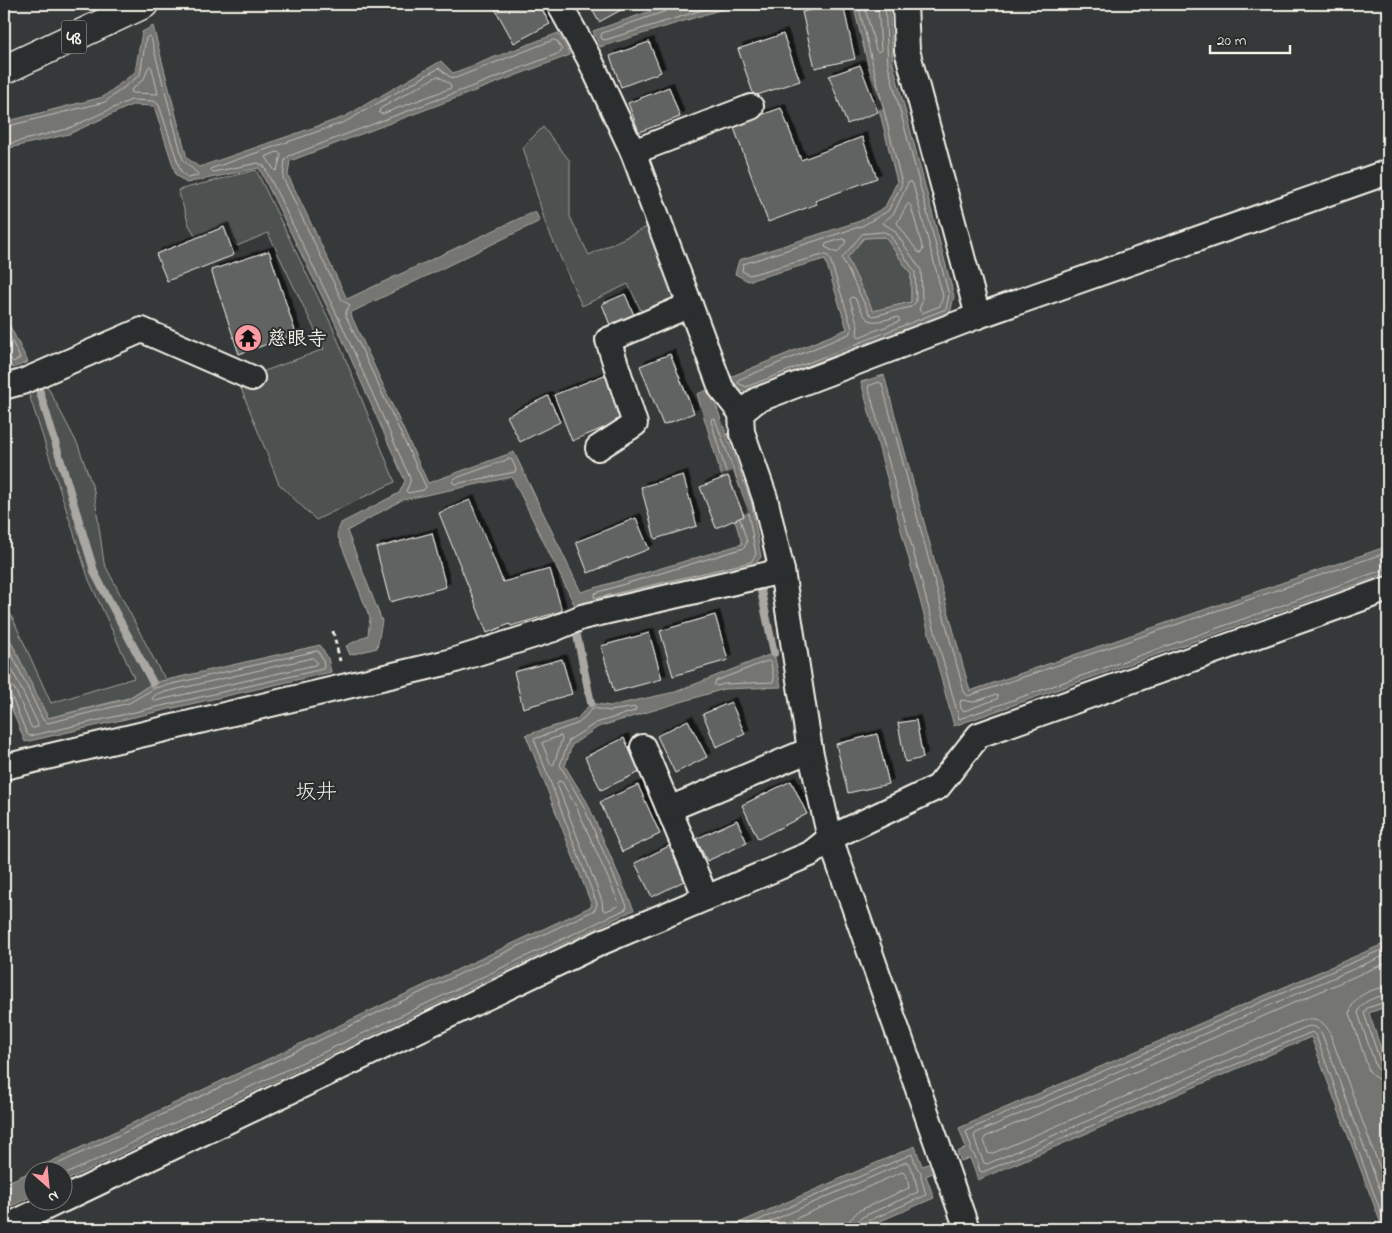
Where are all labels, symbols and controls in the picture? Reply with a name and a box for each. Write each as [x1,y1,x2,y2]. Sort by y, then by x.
road number: 48 [62,21,86,54]
scale bar [1210,22,1290,54]
text: 20 m [1217,30,1247,52]
temple icon: 慈眼寺 [233,323,263,353]
place label: 慈眼寺 [267,326,327,355]
district label: 坂井 [295,778,337,808]
north arrow [22,1160,72,1210]
text: N [44,1185,62,1208]

